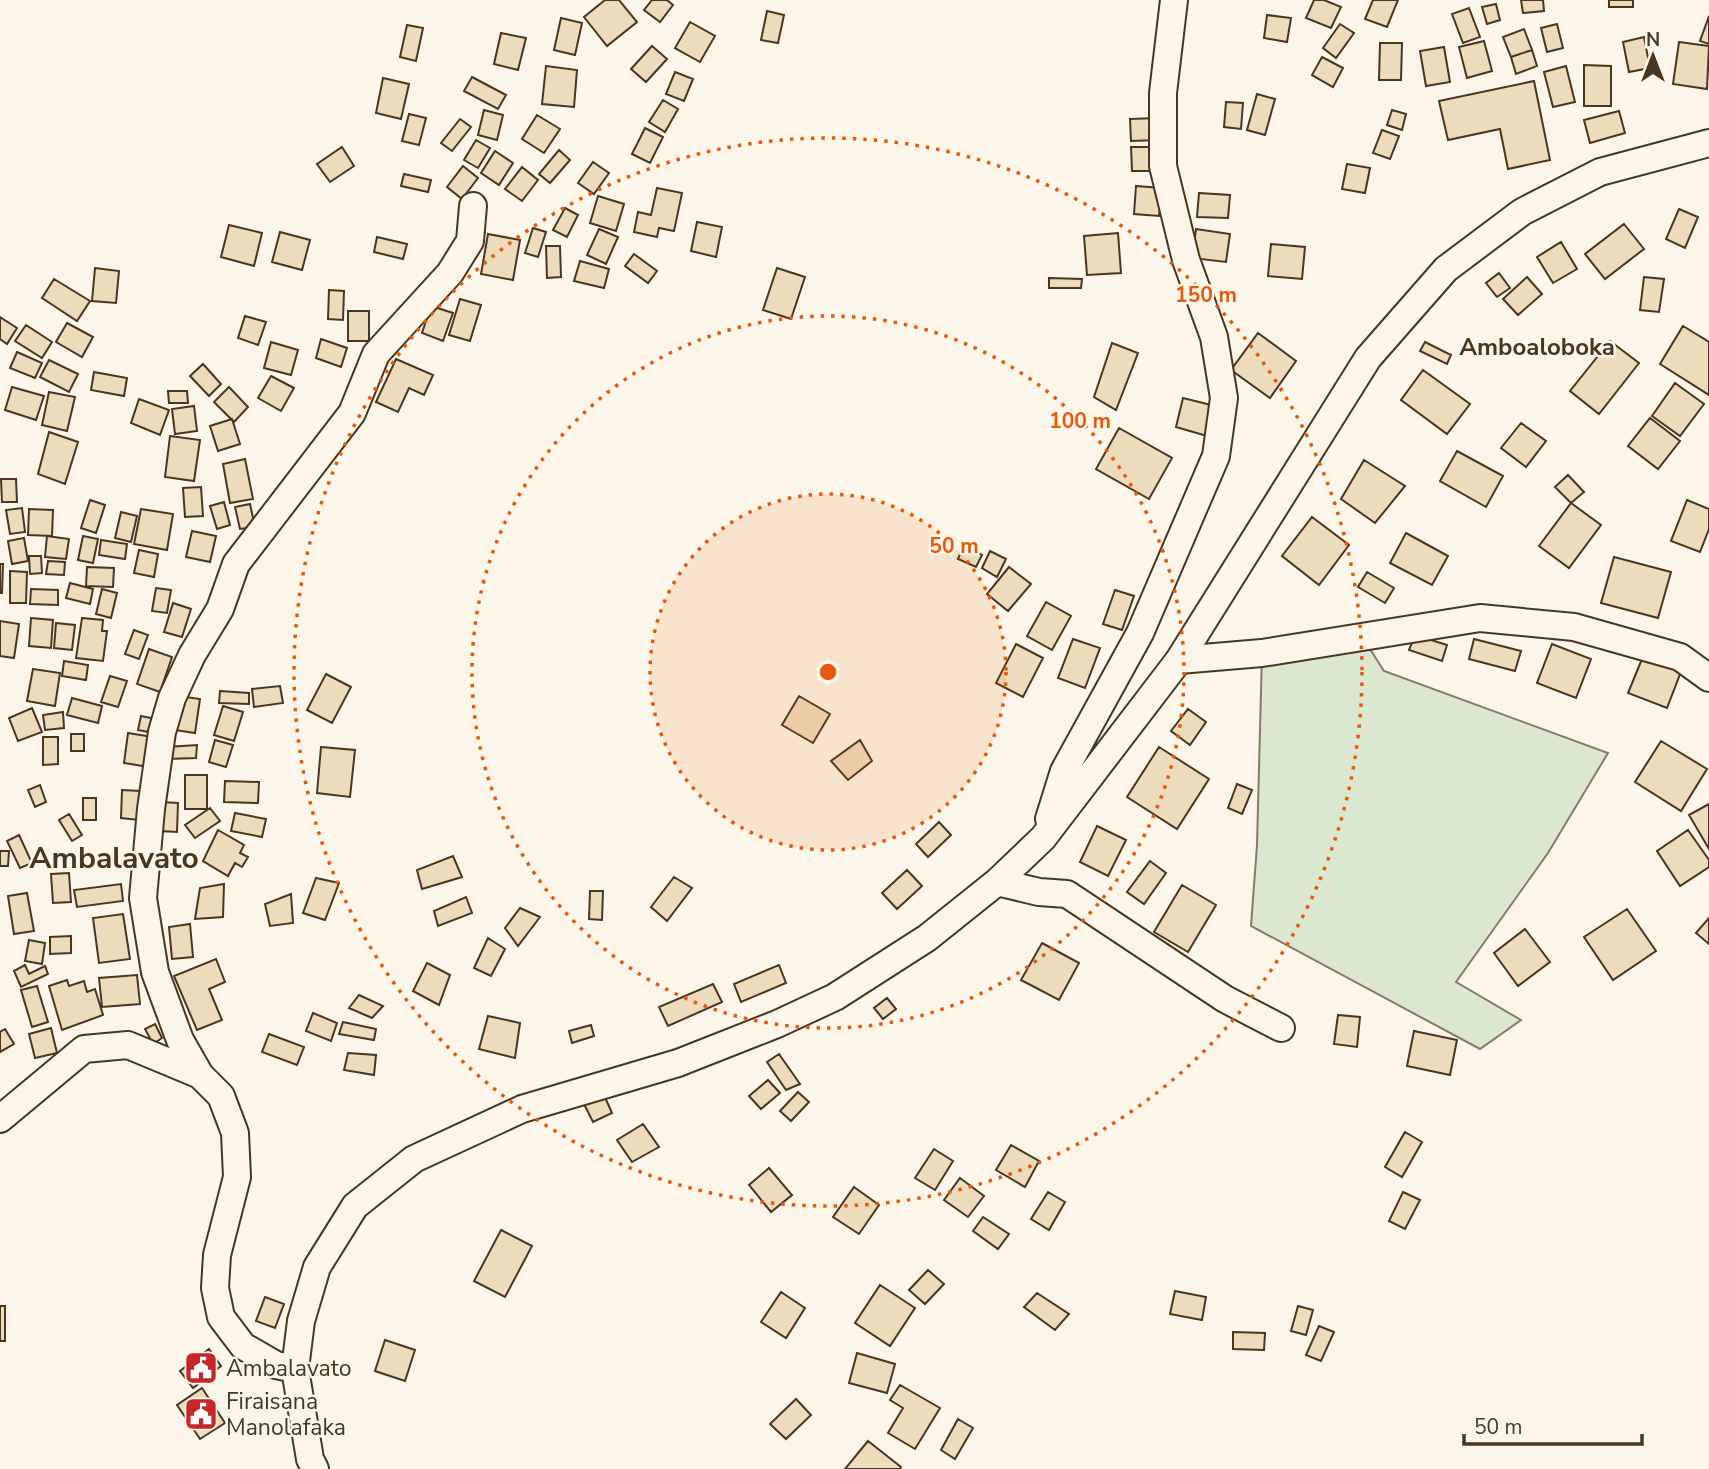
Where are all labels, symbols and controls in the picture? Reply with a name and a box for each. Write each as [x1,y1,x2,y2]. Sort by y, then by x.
north arrow [1618,21,1688,91]
text: N [1646,27,1660,53]
text: 150 m [1175,281,1237,309]
district label: Amboaloboka [1459,331,1615,363]
text: 100 m [1049,407,1111,435]
text: 50 m [929,532,979,560]
centre of rings [816,660,840,684]
district label: Ambalavato [29,838,199,879]
public building icon: Ambalavato [182,1349,220,1387]
place label: Ambalavato [226,1353,351,1384]
place label: Firaisana Manolafaka [226,1386,346,1443]
public building icon: Firaisana Manolafaka [182,1395,220,1433]
scale bar [1464,1402,1642,1446]
text: 50 m [1474,1413,1523,1441]

